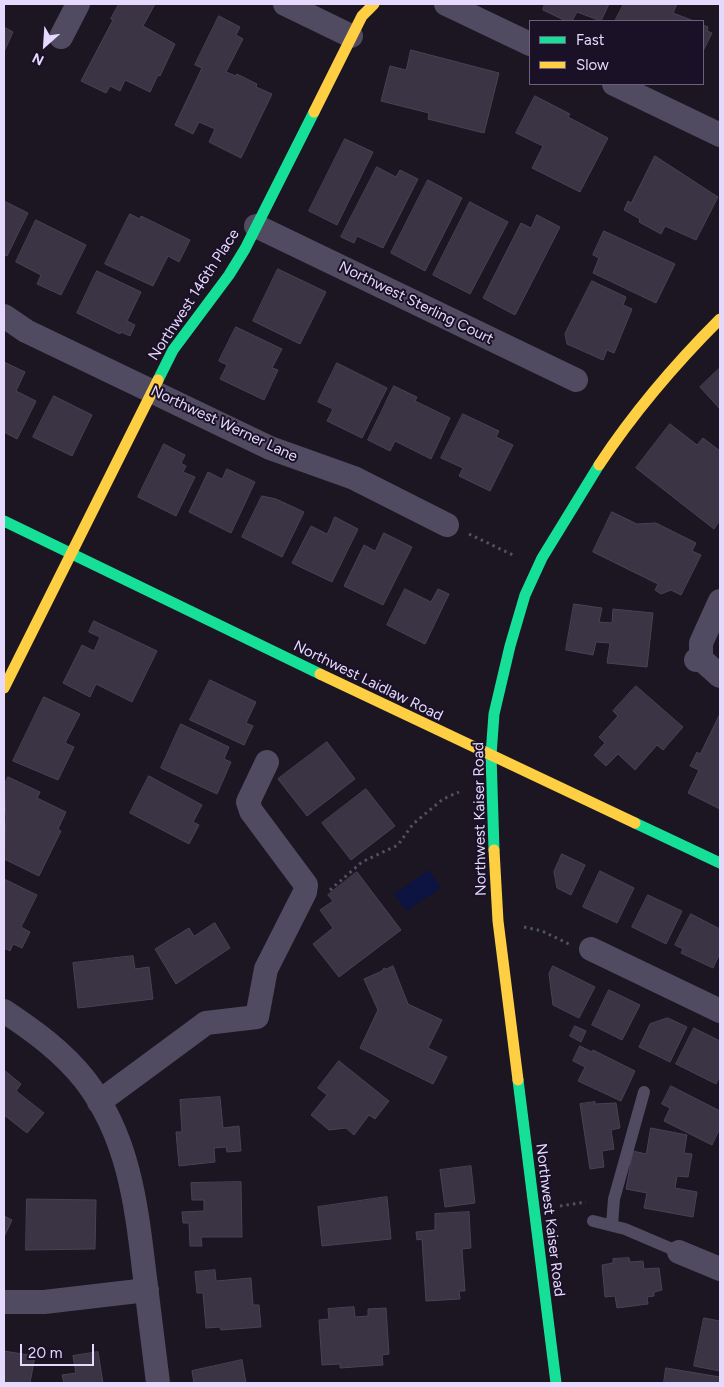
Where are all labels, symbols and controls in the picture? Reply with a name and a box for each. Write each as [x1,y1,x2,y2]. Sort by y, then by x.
north arrow [20,20,70,70]
legend [529,20,704,85]
text: Fast [576,31,604,49]
text: N [30,49,47,69]
text: Slow [576,56,609,74]
street label: Northwest 146th Place [145,226,243,364]
street label: Northwest Sterling Court [336,258,496,348]
street label: Northwest Werner Lane [148,382,300,466]
street label: Northwest Laidlaw Road [290,637,446,725]
street label: Northwest Kaiser Road [470,742,490,896]
street label: Northwest Kaiser Road [532,1142,568,1298]
scale bar [22,1334,96,1366]
text: 20 m [28,1344,62,1362]

